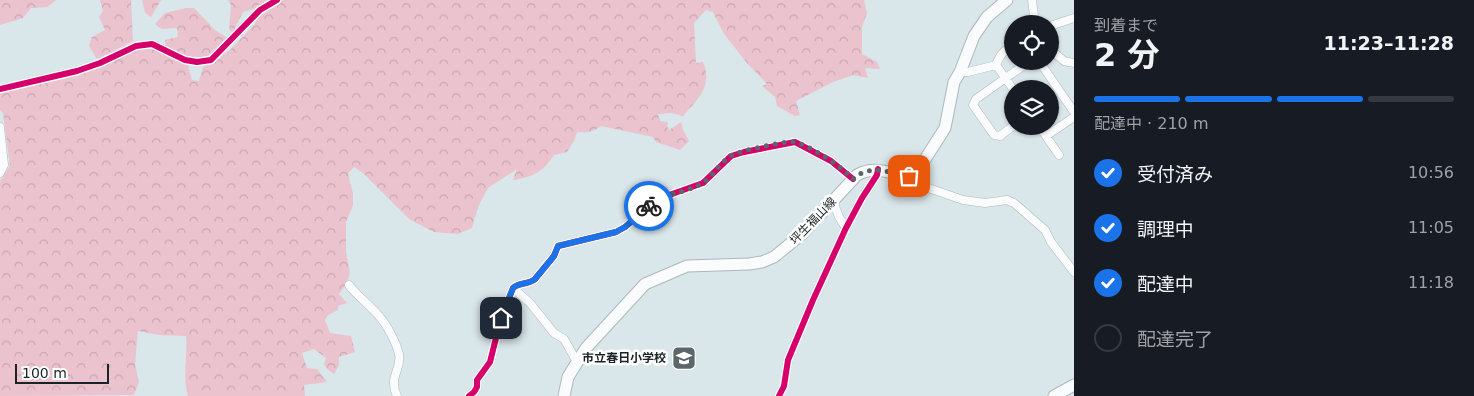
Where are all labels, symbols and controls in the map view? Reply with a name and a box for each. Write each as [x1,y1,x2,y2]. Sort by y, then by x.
map controls [1004,15,1059,135]
button: locate [1004,15,1059,70]
text: 到着まで [1094,16,1158,35]
text: 11:23–11:28 [1324,32,1454,54]
text: 2 分 [1094,36,1159,74]
button: layers [1004,80,1059,135]
text: 配達中 · 210 m [1094,114,1208,133]
pin [888,155,930,197]
icon: check [1094,159,1122,187]
icon: bag [895,162,923,190]
text: 受付済み [1137,163,1213,185]
text: 10:56 [1408,163,1454,182]
courier [624,181,674,231]
icon: bike [635,192,663,220]
street label: 坪生福山線 [787,195,839,247]
icon: check [1094,214,1122,242]
text: 調理中 [1137,218,1194,240]
text: 11:05 [1408,218,1454,237]
icon: check [1094,269,1122,297]
text: 配達中 [1137,273,1194,295]
text: 11:18 [1408,273,1454,292]
pin [480,297,522,339]
icon: home [487,304,515,332]
text: 配達完了 [1137,328,1213,350]
school or university icon: 市立春日小学校 [671,345,697,371]
place label: 市立春日小学校 [582,351,666,365]
scale bar [15,361,109,384]
text: 100 m [22,365,67,381]

